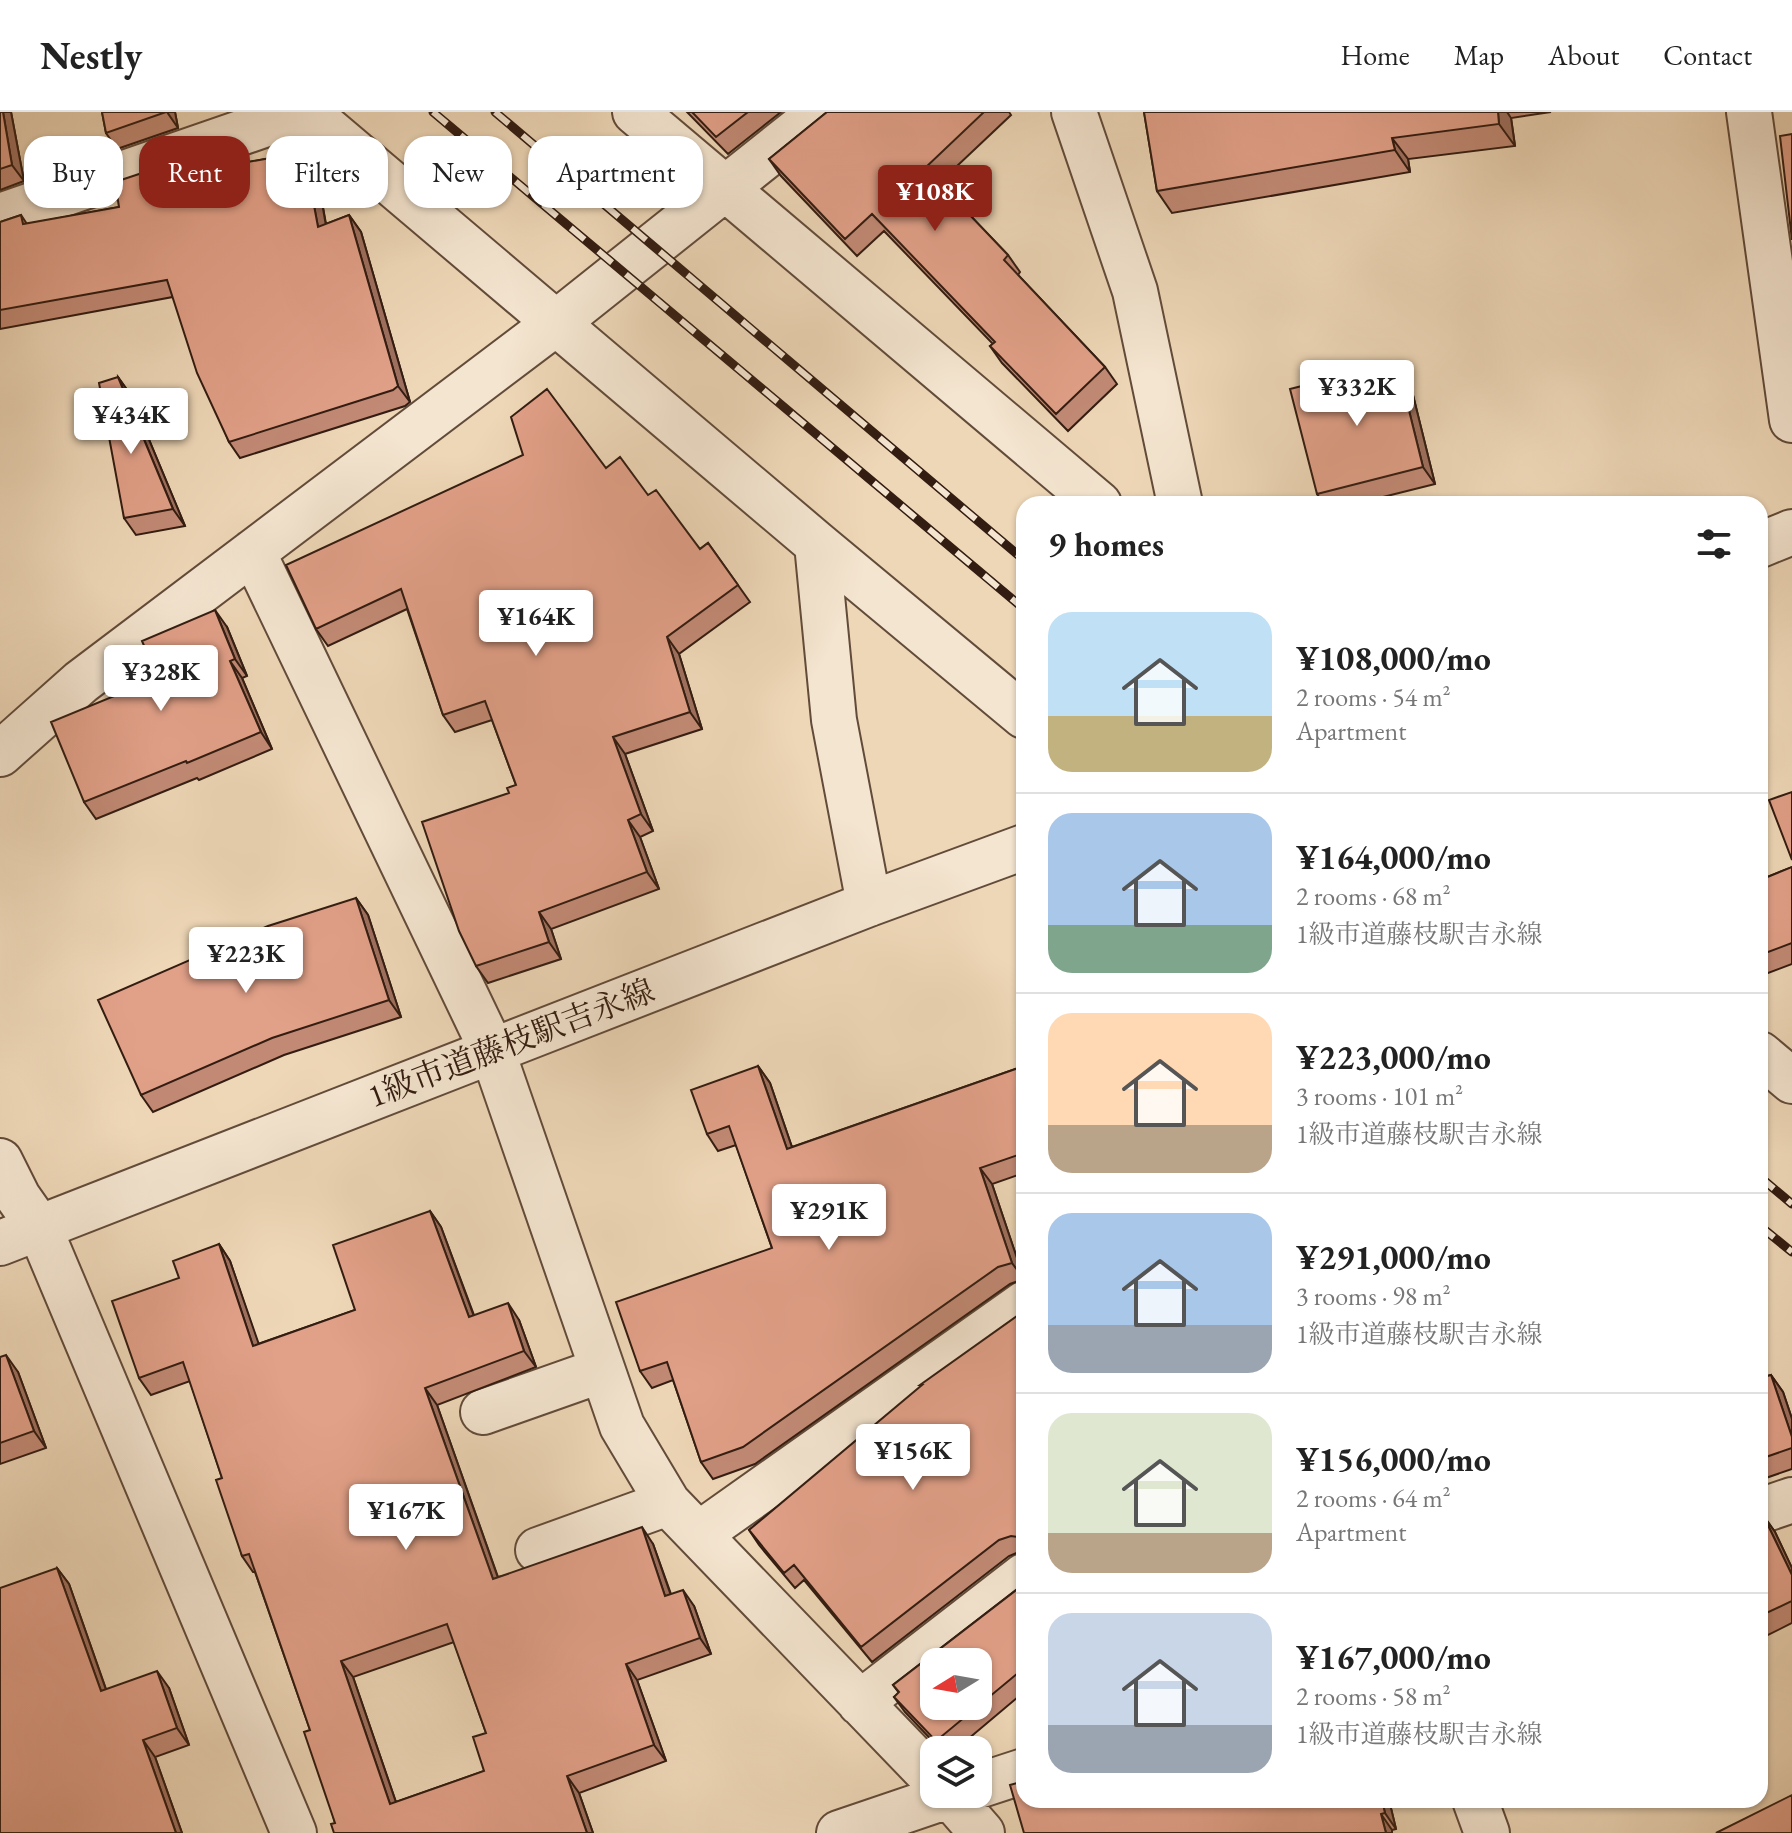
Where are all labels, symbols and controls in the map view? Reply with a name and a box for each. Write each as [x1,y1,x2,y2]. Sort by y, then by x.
text: Nestly [40,31,142,80]
text: Home [1340,37,1410,73]
text: Map [1454,37,1504,73]
text: About [1548,37,1619,73]
text: Contact [1663,37,1752,73]
chip: Buy [24,136,123,208]
chip: Rent [139,136,250,208]
chip: Filters [266,136,388,208]
chip: New [404,136,512,208]
chip: Apartment [528,136,703,208]
pin: ¥108K [879,165,991,233]
text: ¥108K [896,174,974,208]
pin: ¥332K [1301,360,1413,428]
text: ¥332K [1318,369,1396,403]
pin: ¥434K [75,388,187,456]
text: ¥434K [92,397,170,431]
text: 9 homes [1048,522,1164,566]
icon: filters [1692,522,1736,566]
pin: ¥164K [480,590,592,658]
text: ¥164K [497,599,575,633]
text: ¥108,000/mo [1296,636,1491,680]
icon: home [1112,644,1208,740]
pin: ¥328K [105,645,217,713]
text: ¥328K [122,654,200,688]
text: 2 rooms · 54 m² [1296,680,1451,714]
text: Apartment [1296,714,1406,748]
text: ¥164,000/mo [1296,835,1491,879]
icon: home [1112,845,1208,941]
text: 2 rooms · 68 m² [1296,879,1451,913]
text: 1級市道藤枝駅吉永線 [1296,917,1542,951]
pin: ¥223K [190,927,302,995]
text: ¥223K [207,936,285,970]
street label: 1級市道藤枝駅吉永線 [362,969,660,1117]
text: ¥223,000/mo [1296,1035,1491,1079]
icon: home [1112,1045,1208,1141]
text: 3 rooms · 101 m² [1296,1079,1463,1113]
text: 1級市道藤枝駅吉永線 [1296,1117,1542,1151]
pin: ¥291K [773,1184,885,1252]
text: ¥291K [790,1193,868,1227]
text: ¥291,000/mo [1296,1235,1491,1279]
icon: home [1112,1245,1208,1341]
text: 3 rooms · 98 m² [1296,1279,1451,1313]
text: 1級市道藤枝駅吉永線 [1296,1317,1542,1351]
pin: ¥156K [857,1424,969,1492]
text: ¥156K [874,1433,952,1467]
text: ¥156,000/mo [1296,1437,1491,1481]
icon: home [1112,1445,1208,1541]
text: 2 rooms · 64 m² [1296,1481,1451,1515]
pin: ¥167K [350,1484,462,1552]
text: ¥167K [367,1493,445,1527]
text: Apartment [1296,1515,1406,1549]
text: ¥167,000/mo [1296,1635,1491,1679]
icon: home [1112,1645,1208,1741]
north arrow [920,1648,992,1720]
map controls [920,1648,992,1808]
text: 2 rooms · 58 m² [1296,1679,1451,1713]
text: 1級市道藤枝駅吉永線 [1296,1717,1542,1751]
button: layers [920,1736,992,1808]

